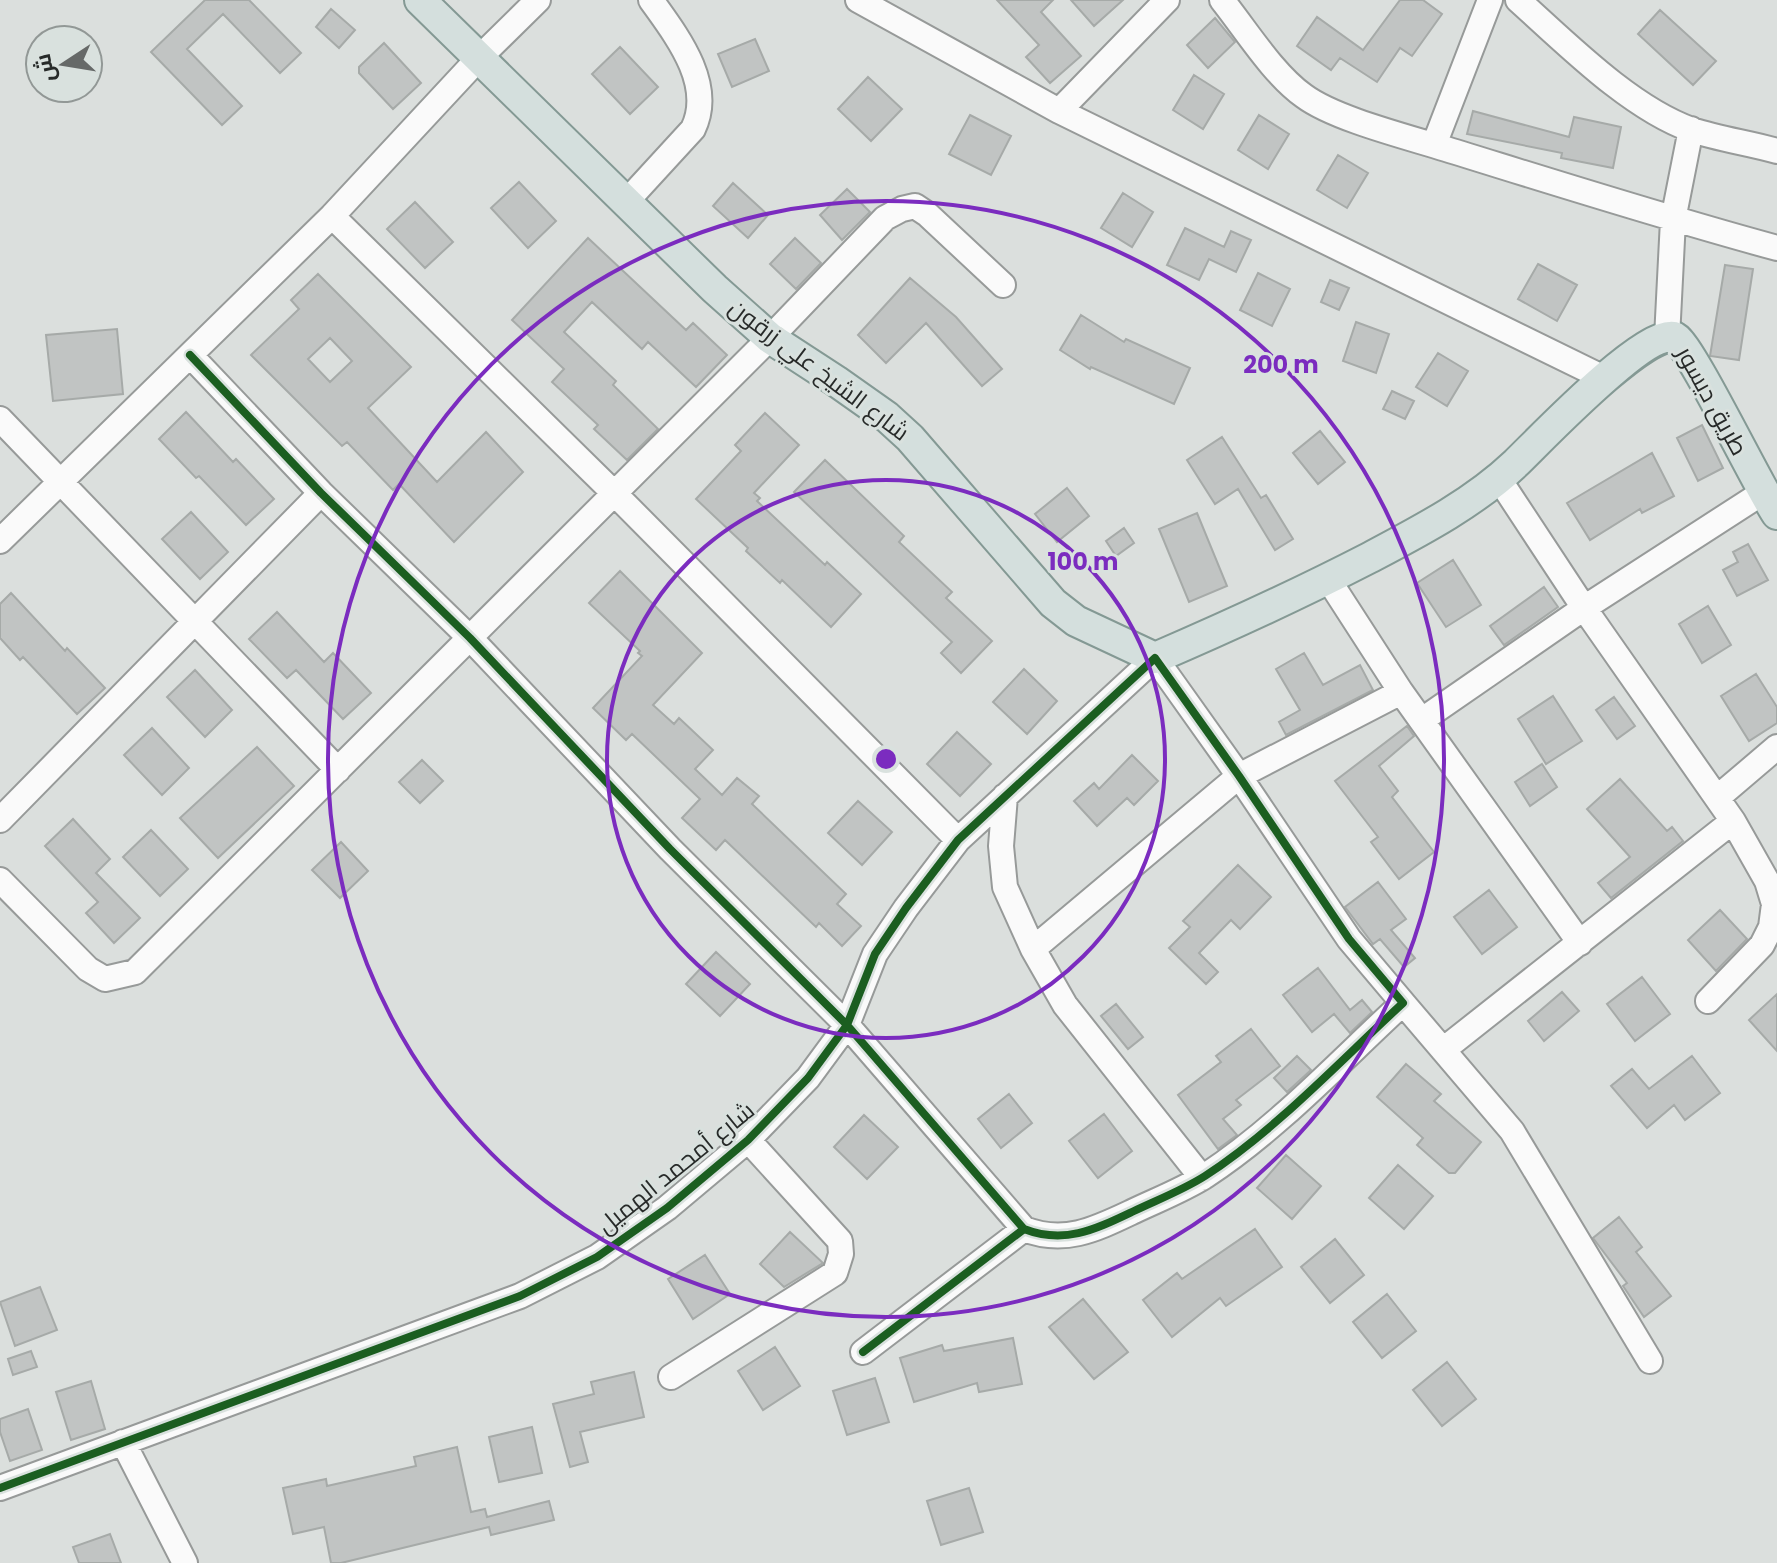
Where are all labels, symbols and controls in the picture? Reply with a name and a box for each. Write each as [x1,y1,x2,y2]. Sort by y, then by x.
north arrow [24,24,104,104]
text: ش [27,51,63,85]
street label: شارع الشيخ علي زرقون [720,291,916,451]
street label: طريق ديسور [1668,338,1756,461]
text: 200 m [1243,348,1319,381]
text: 100 m [1048,545,1118,578]
centre of rings [872,745,900,773]
street label: شارع أمحمد الهميل [590,1094,761,1241]

